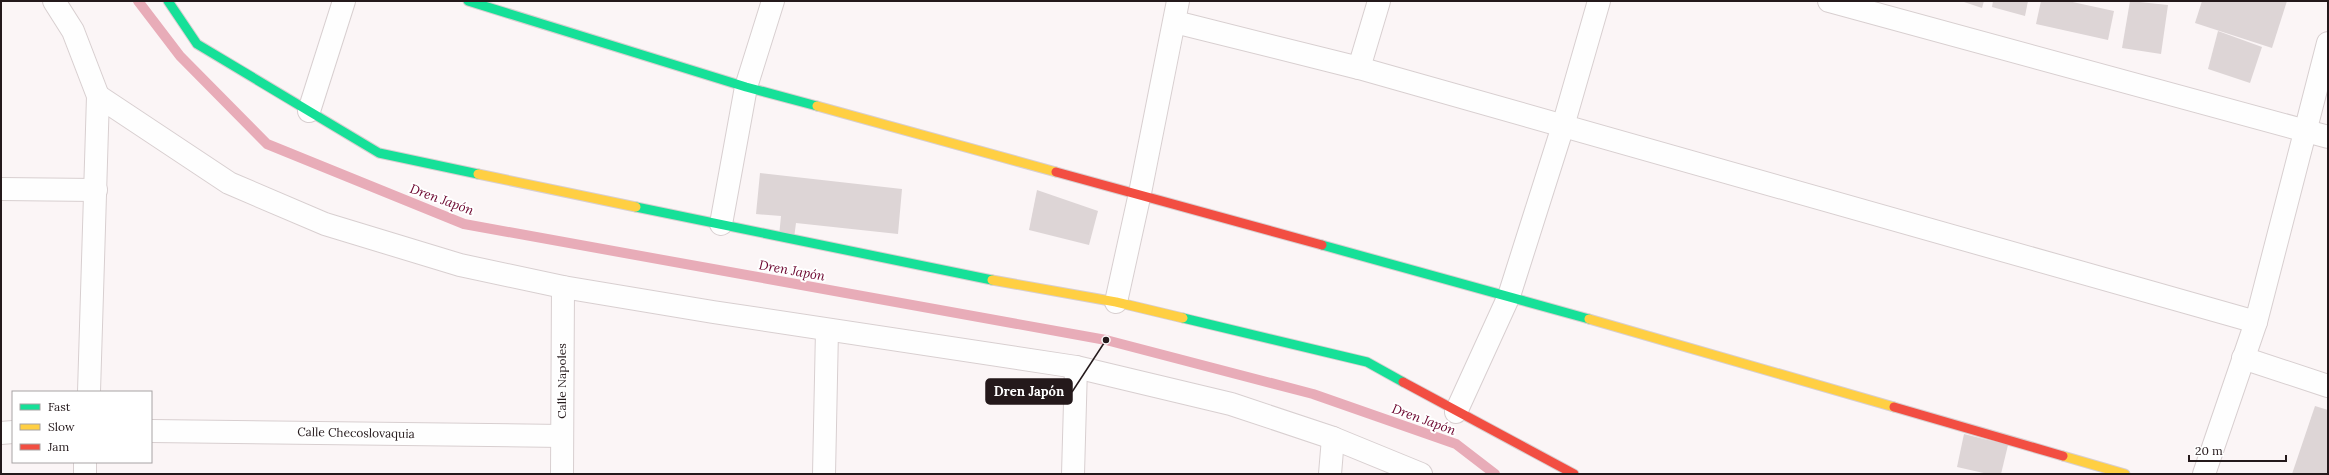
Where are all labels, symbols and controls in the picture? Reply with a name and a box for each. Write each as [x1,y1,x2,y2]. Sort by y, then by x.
water label: Dren Japón [408,180,476,219]
water label: Dren Japón [758,256,826,285]
street label: Calle Napoles [554,343,569,419]
callout: Dren Japón [986,379,1072,404]
text: Dren Japón [994,383,1065,400]
legend [12,391,152,463]
text: Fast [48,399,71,414]
water label: Dren Japón [1390,400,1458,439]
text: Slow [48,419,75,434]
street label: Calle Checoslovaquia [297,424,415,441]
scale bar [2189,437,2286,463]
text: Jam [47,439,69,454]
text: 20 m [2195,443,2223,458]

